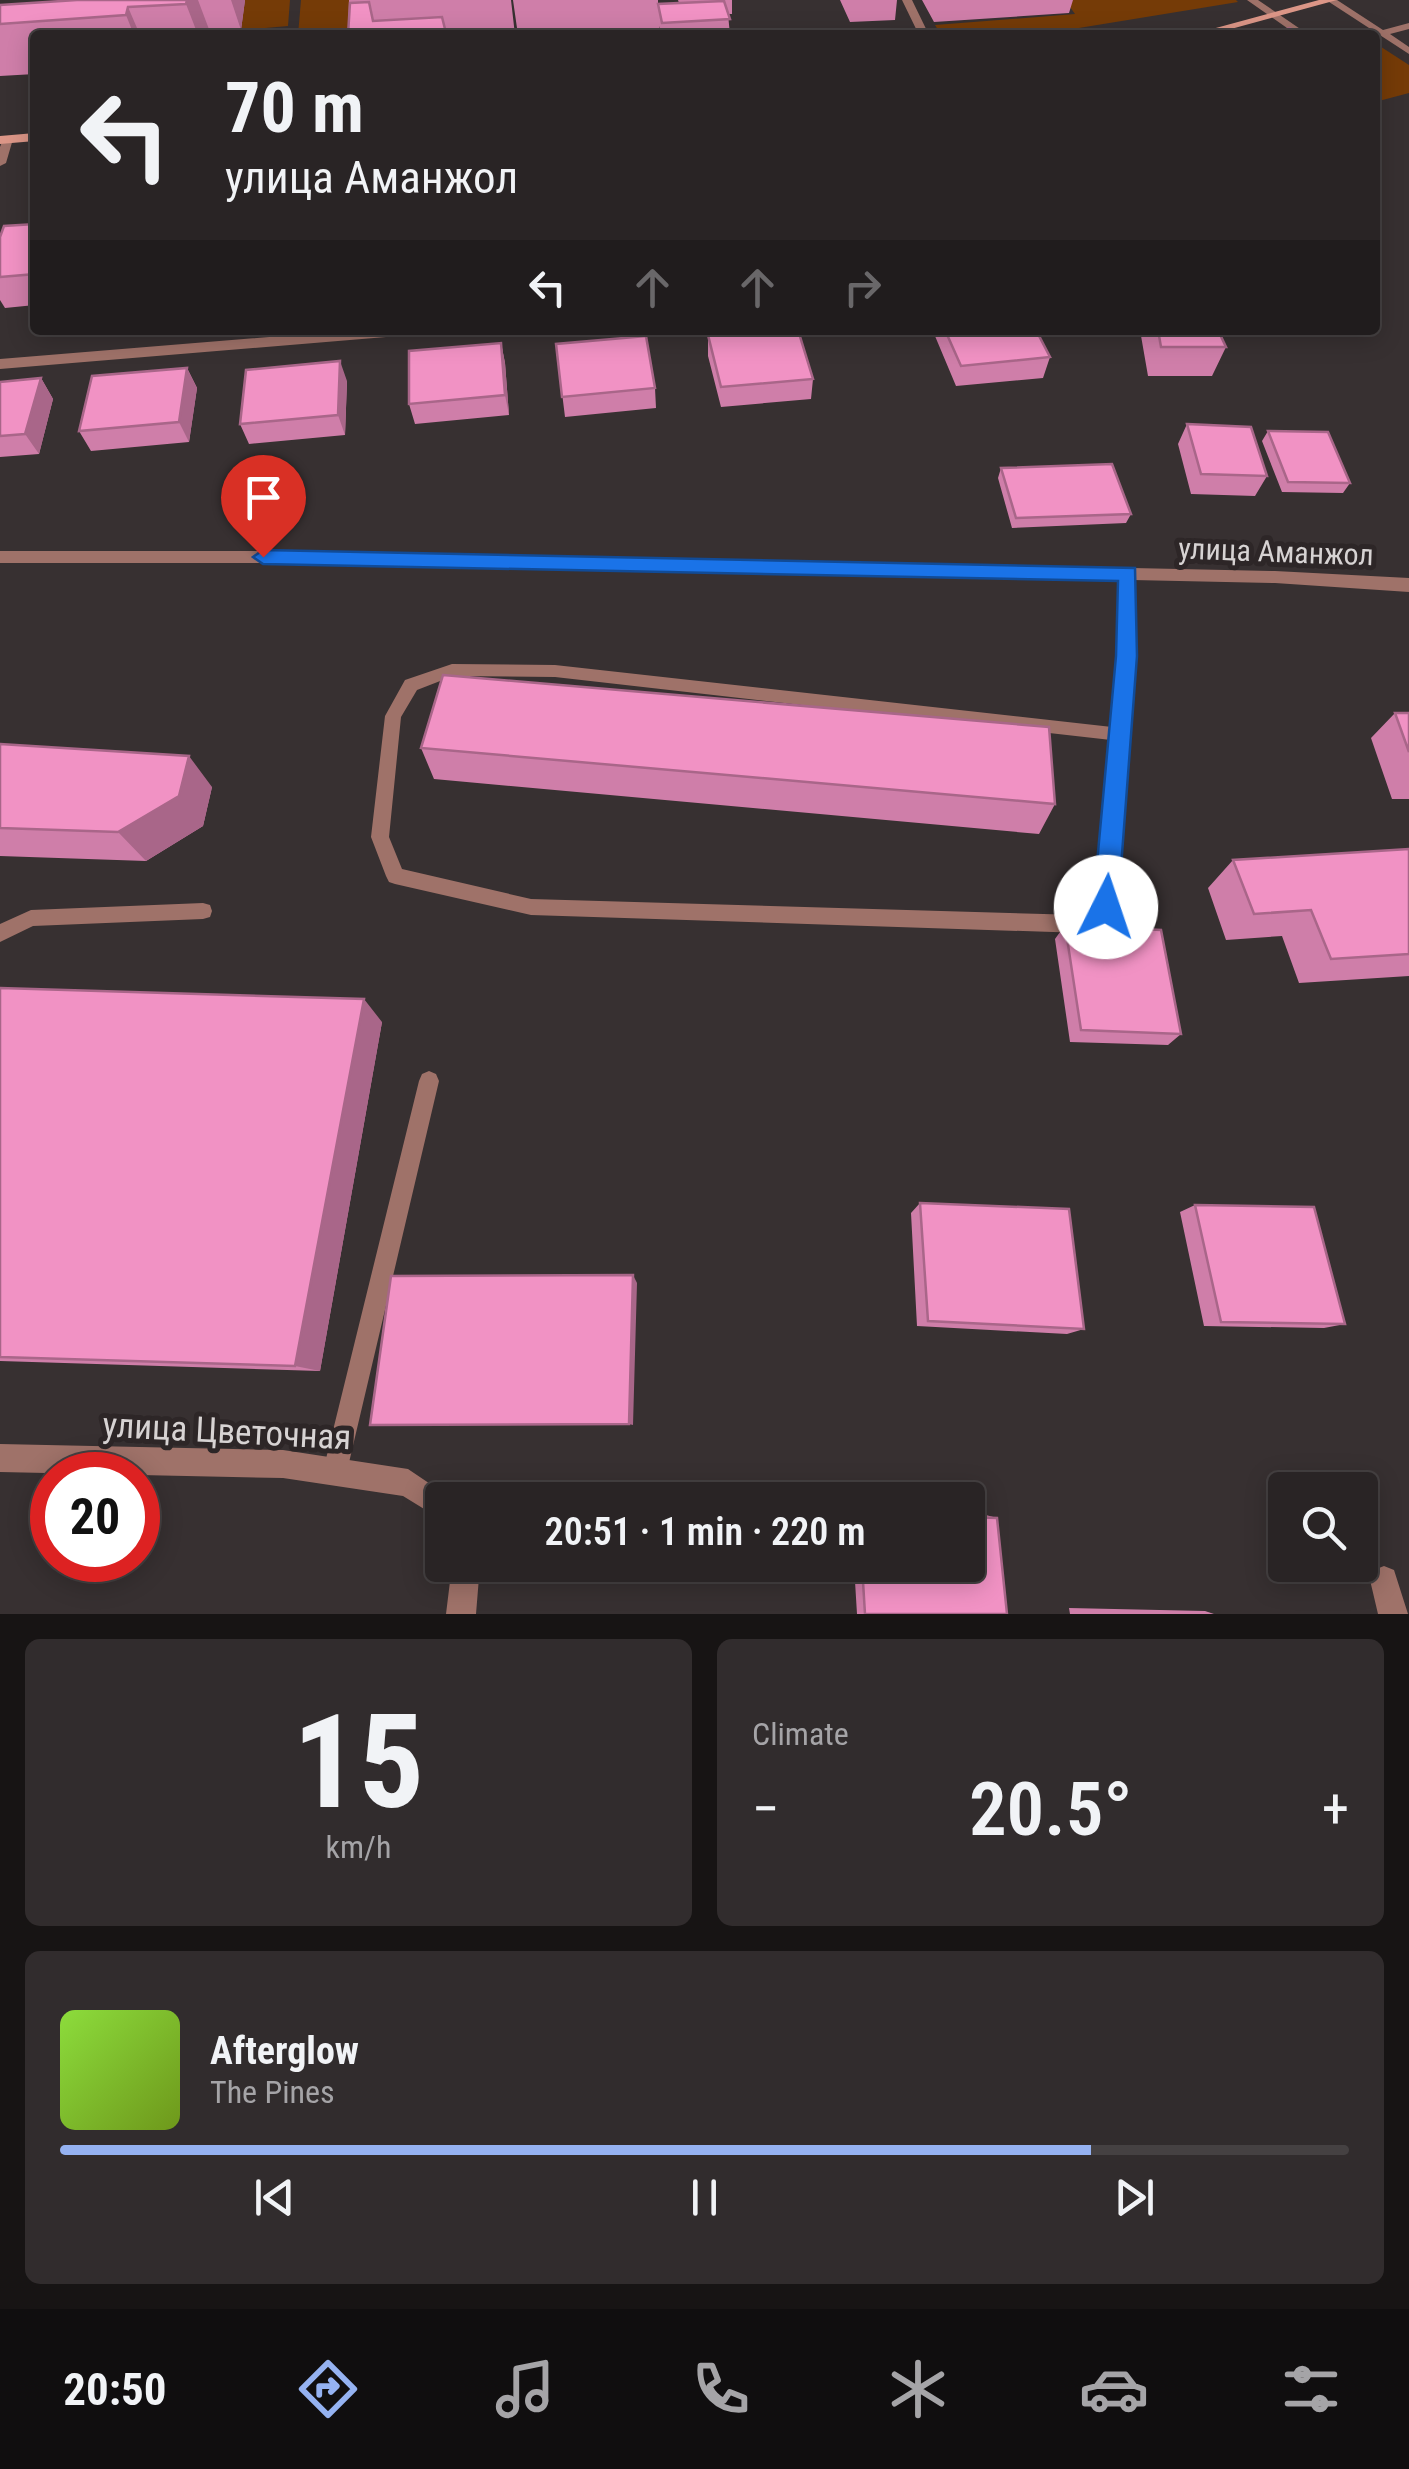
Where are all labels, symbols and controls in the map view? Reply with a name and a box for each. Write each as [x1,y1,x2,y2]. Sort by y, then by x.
text: 70 m [225,67,364,149]
icon: left [60,70,190,200]
text: улица Аманжол [225,151,518,204]
icon: left [520,260,575,315]
icon: ahead [625,260,680,315]
icon: ahead [730,260,785,315]
icon: right [835,260,890,315]
pin [221,455,306,558]
icon: arrive [236,470,291,525]
street label: улица Аманжол [1178,531,1374,572]
position arrow [1054,855,1158,959]
street label: улица Цветочная [102,1405,352,1458]
speed limit sign: 20 [30,1452,160,1582]
map controls [1268,1472,1378,1582]
button: search [1268,1472,1378,1582]
text: 20:51 · 1 min · 220 m [545,1510,865,1554]
text: 15 [293,1686,424,1839]
text: Climate [752,1715,849,1753]
text: 20.5° [969,1765,1132,1853]
text: − [752,1777,780,1841]
text: + [1322,1777,1349,1841]
text: km/h [326,1828,391,1866]
text: Afterglow [210,2029,359,2073]
text: The Pines [210,2073,335,2111]
icon: previous [247,2170,302,2225]
icon: pause [677,2170,732,2225]
icon: next [1107,2170,1162,2225]
icon: directions [293,2354,363,2424]
icon: music [490,2354,560,2424]
icon: phone [686,2354,756,2424]
icon: climate [883,2354,953,2424]
icon: car [1079,2354,1149,2424]
icon: filters [1276,2354,1346,2424]
text: 20:50 [63,2363,167,2416]

